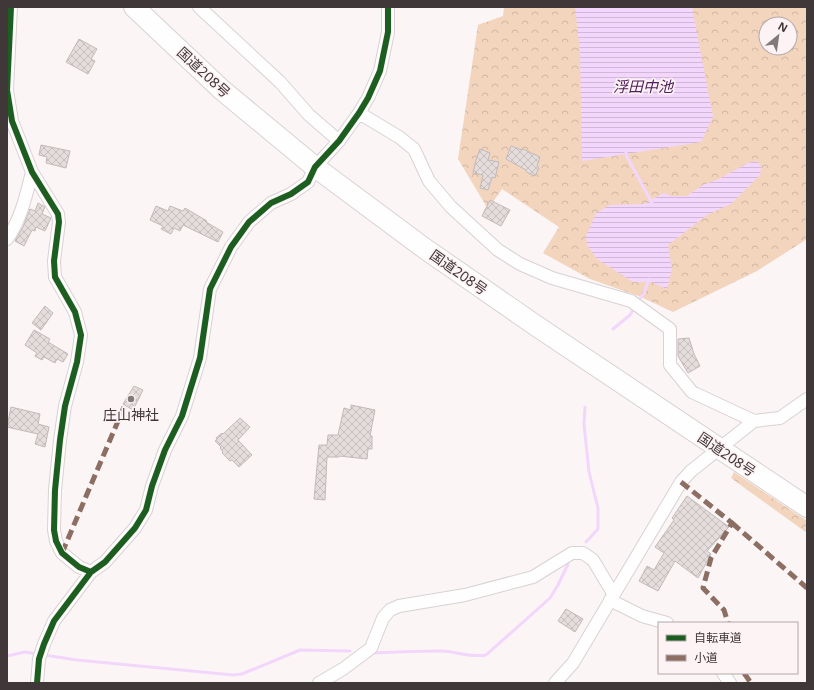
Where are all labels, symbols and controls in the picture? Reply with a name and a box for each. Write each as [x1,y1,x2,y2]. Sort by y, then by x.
north arrow [758,16,798,56]
text: N [776,18,791,36]
street label: 国道208号 [173,43,235,101]
water label: 浮田中池 [613,76,675,96]
street label: 国道208号 [427,245,491,299]
marker: 庄山神社 [126,394,136,404]
place label: 庄山神社 [103,405,159,424]
street label: 国道208号 [694,428,760,480]
legend [658,622,798,674]
text: 自転車道 [694,629,742,646]
text: 小道 [694,649,718,666]

